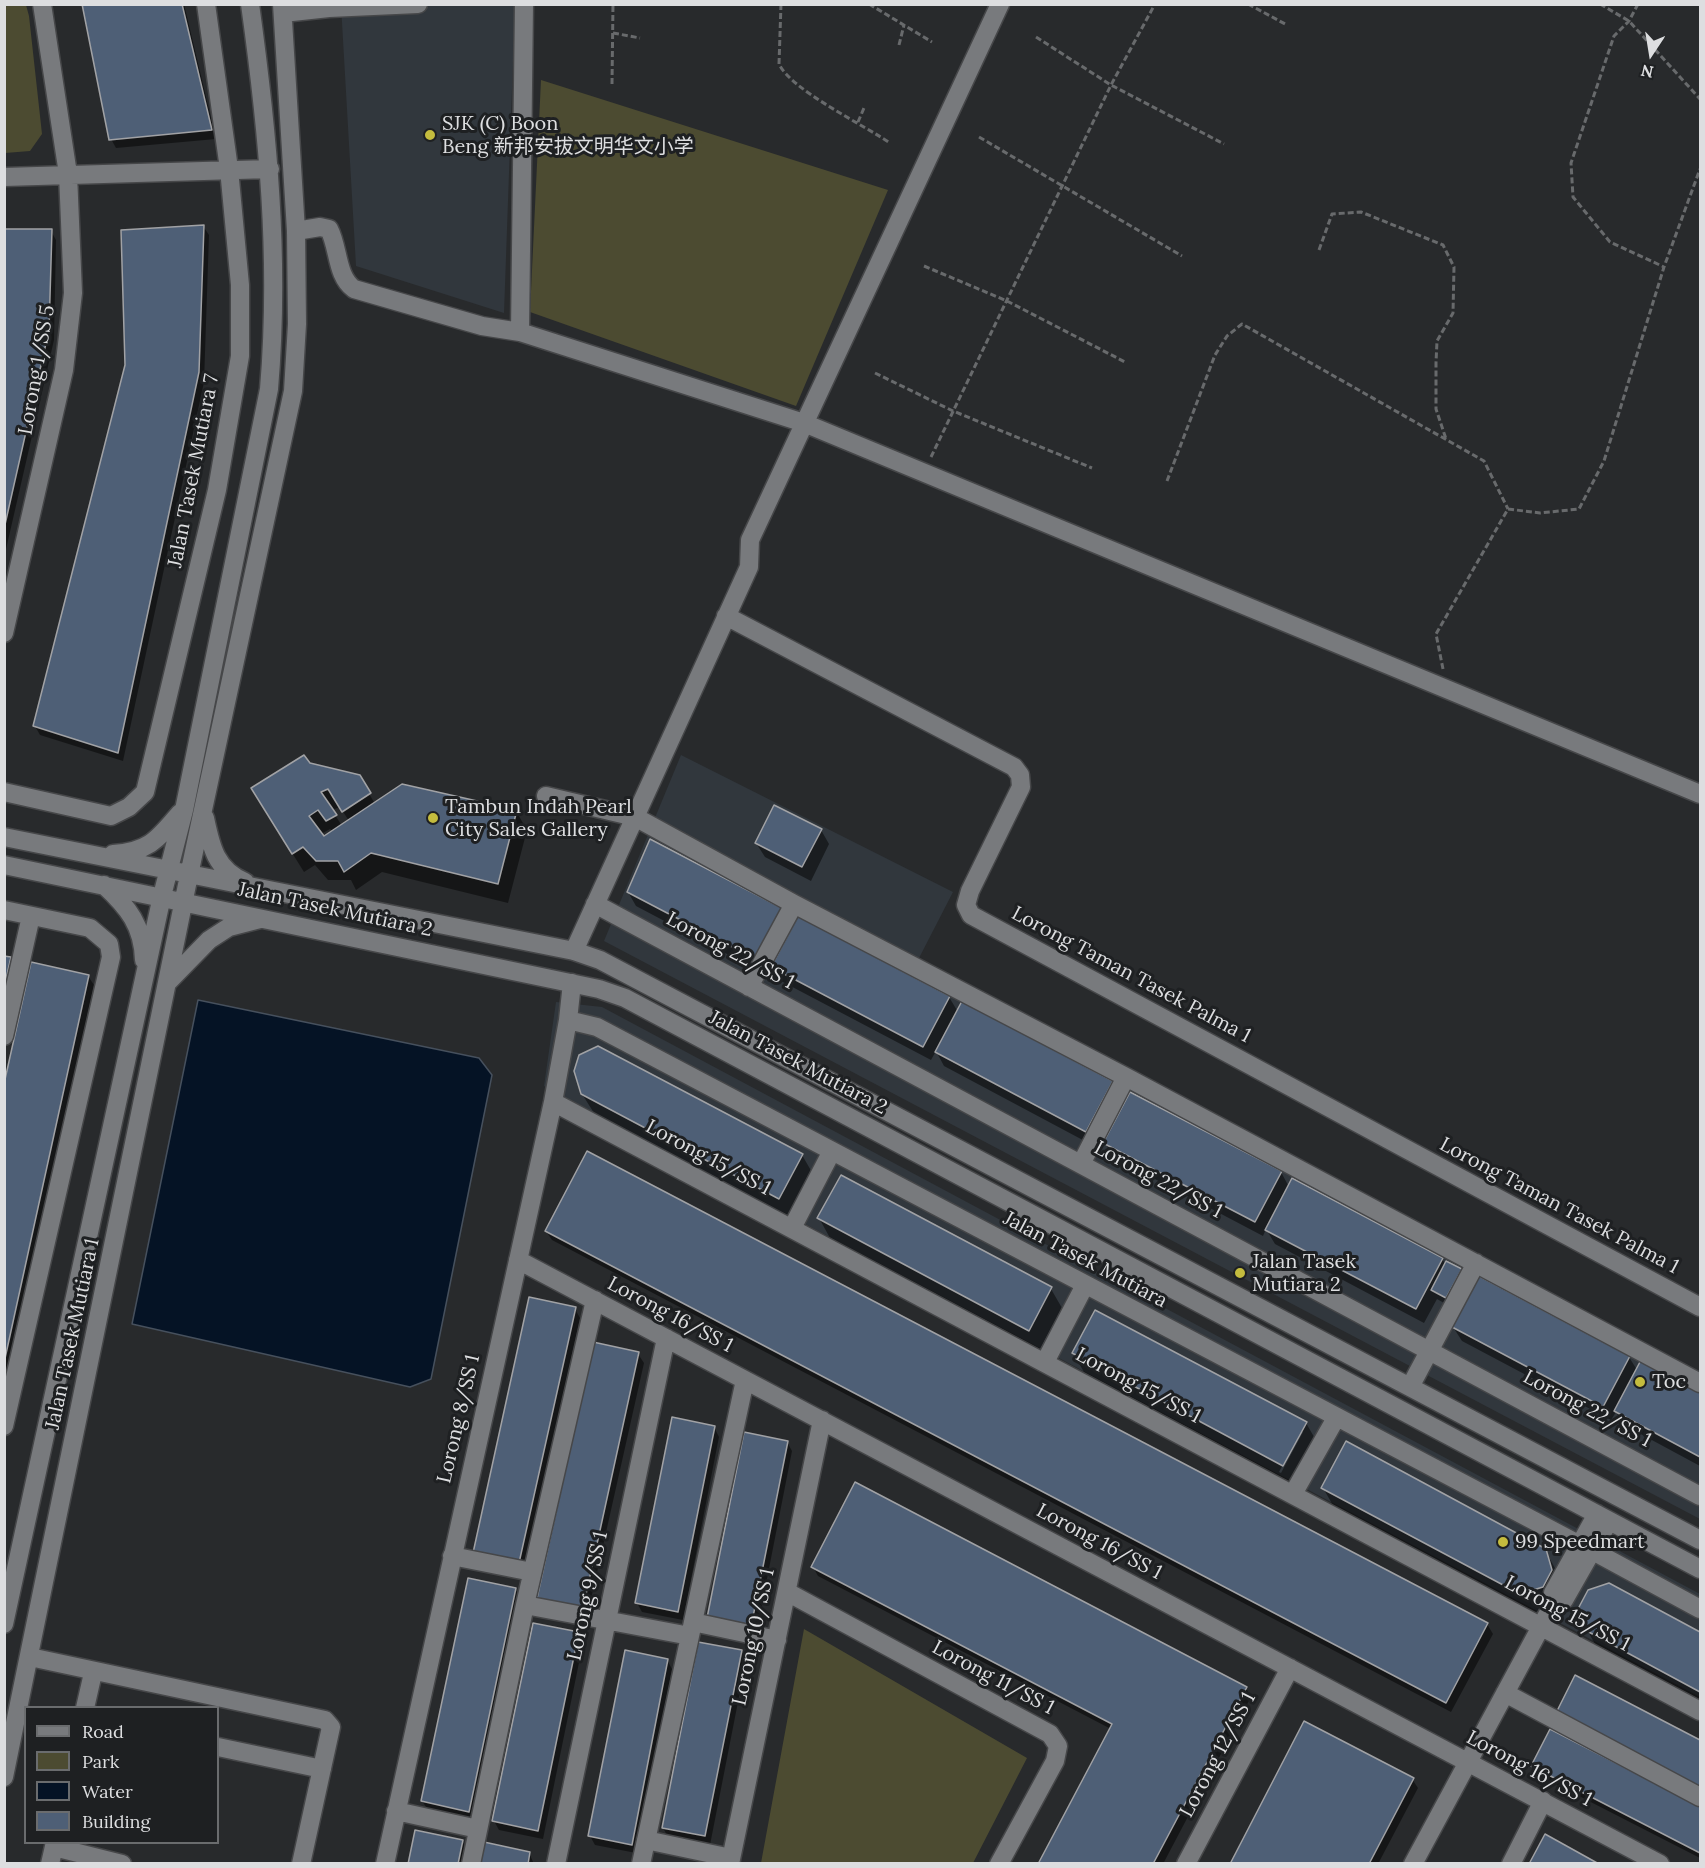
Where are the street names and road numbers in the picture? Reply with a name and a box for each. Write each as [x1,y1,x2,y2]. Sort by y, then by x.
street label: Lorong 1/SS 5 [14,303,60,437]
street label: Jalan Tasek Mutiara 7 [163,372,225,570]
street label: Jalan Tasek Mutiara 2 [236,878,434,942]
street label: Lorong Taman Tasek Palma 1 [1007,902,1255,1048]
street label: Lorong 22/SS 1 [662,907,798,995]
street label: Jalan Tasek Mutiara 2 [705,1006,891,1120]
street label: Lorong 15/SS 1 [641,1115,775,1201]
street label: Lorong Taman Tasek Palma 1 [1435,1133,1683,1279]
street label: Lorong 22/SS 1 [1090,1136,1226,1224]
street label: Jalan Tasek Mutiara [999,1207,1171,1313]
street label: Jalan Tasek Mutiara 1 [41,1236,105,1432]
street label: Lorong 16/SS 1 [603,1272,737,1358]
street label: Lorong 15/SS 1 [1071,1343,1205,1429]
street label: Lorong 8/SS 1 [433,1352,485,1486]
street label: Lorong 22/SS 1 [1519,1365,1655,1453]
street label: Lorong 16/SS 1 [1032,1499,1166,1585]
street label: Lorong 9/SS 1 [563,1529,613,1663]
street label: Lorong 10/SS 1 [728,1566,780,1708]
street label: Lorong 15/SS 1 [1500,1571,1634,1657]
street label: Lorong 11/SS 1 [928,1636,1058,1720]
street label: Lorong 12/SS 1 [1175,1688,1261,1822]
street label: Lorong 16/SS 1 [1462,1726,1596,1812]

